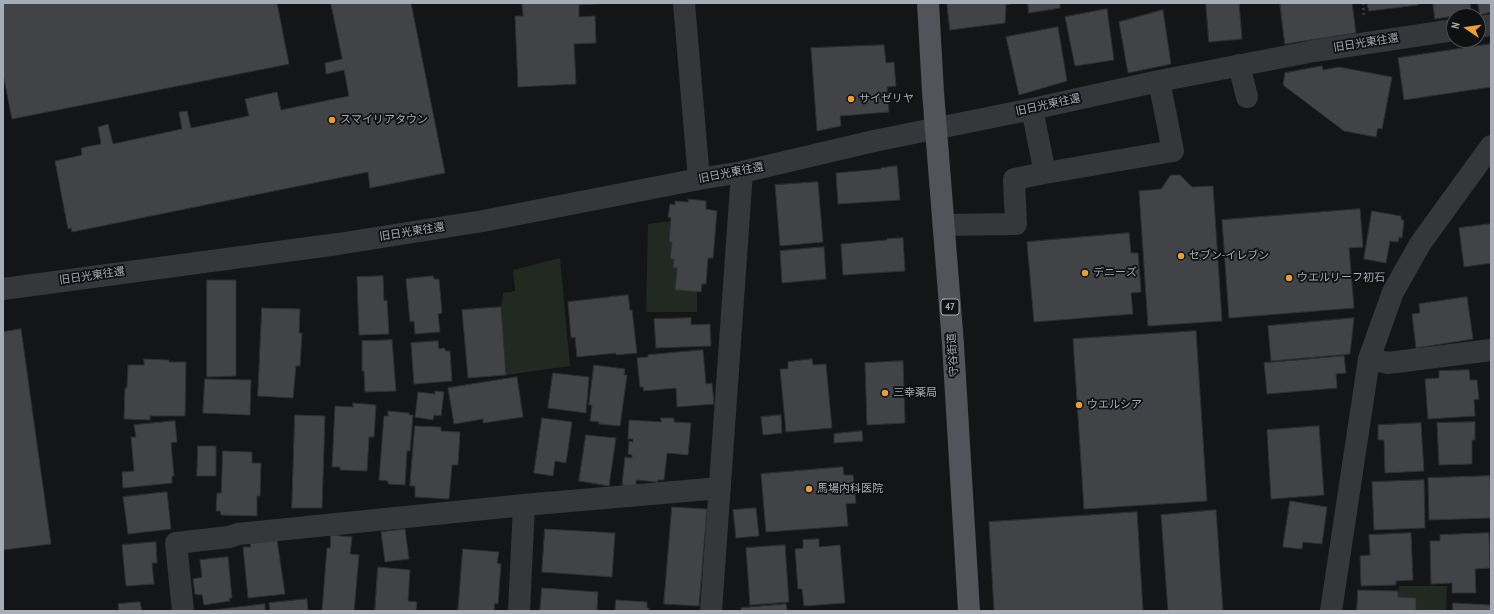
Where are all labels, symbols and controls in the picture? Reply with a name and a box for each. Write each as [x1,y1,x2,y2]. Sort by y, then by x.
north arrow [1446,8,1486,48]
text: N [1448,21,1463,30]
street label: 旧日光東往還 [1332,31,1400,55]
place label: サイゼリヤ [859,92,914,106]
street label: 旧日光東往還 [1014,92,1082,118]
marker: サイゼリヤ [846,94,856,104]
place label: スマイリアタウン [340,113,428,127]
marker: スマイリアタウン [327,115,337,125]
street label: 旧日光東往還 [697,160,765,186]
street label: 旧日光東往還 [378,220,446,244]
place label: セブン-イレブン [1189,249,1269,263]
marker: セブン-イレブン [1176,251,1186,261]
street label: 旧日光東往還 [58,265,126,287]
place label: デニーズ [1093,266,1137,280]
marker: デニーズ [1080,268,1090,278]
place label: ウエルリーフ初石 [1297,271,1385,285]
marker: ウエルリーフ初石 [1284,273,1294,283]
road number: 47 [941,299,959,315]
street label: 守谷街道 [945,333,961,377]
place label: 三幸薬局 [893,386,937,400]
marker: 三幸薬局 [880,388,890,398]
place label: ウエルシア [1087,398,1142,412]
marker: ウエルシア [1074,400,1084,410]
place label: 馬場内科医院 [817,482,883,496]
marker: 馬場内科医院 [804,484,814,494]

